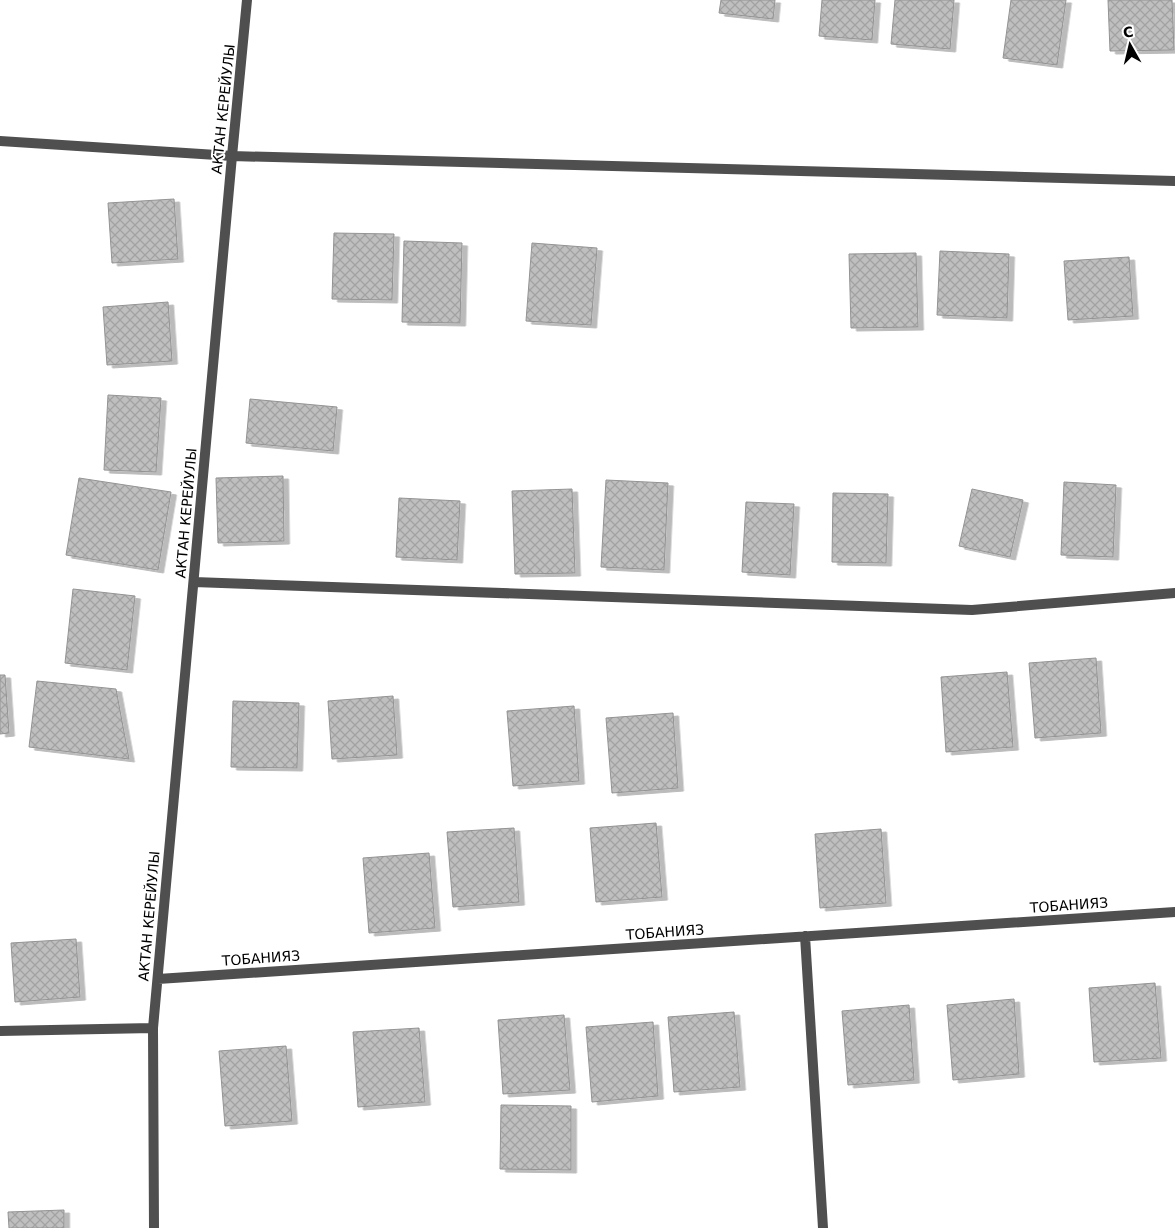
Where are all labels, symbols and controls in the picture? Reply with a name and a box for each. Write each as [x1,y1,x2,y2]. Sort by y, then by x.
north arrow [1105,20,1155,70]
text: С [1122,23,1134,41]
street label: АКТАН КЕРЕЙУЛЫ [207,43,238,175]
street label: АКТАН КЕРЕЙУЛЫ [171,447,200,579]
street label: АКТАН КЕРЕЙУЛЫ [134,850,163,982]
street label: ТОБАНИЯЗ [1028,894,1109,916]
street label: ТОБАНИЯЗ [624,921,705,943]
street label: ТОБАНИЯЗ [220,947,301,969]

